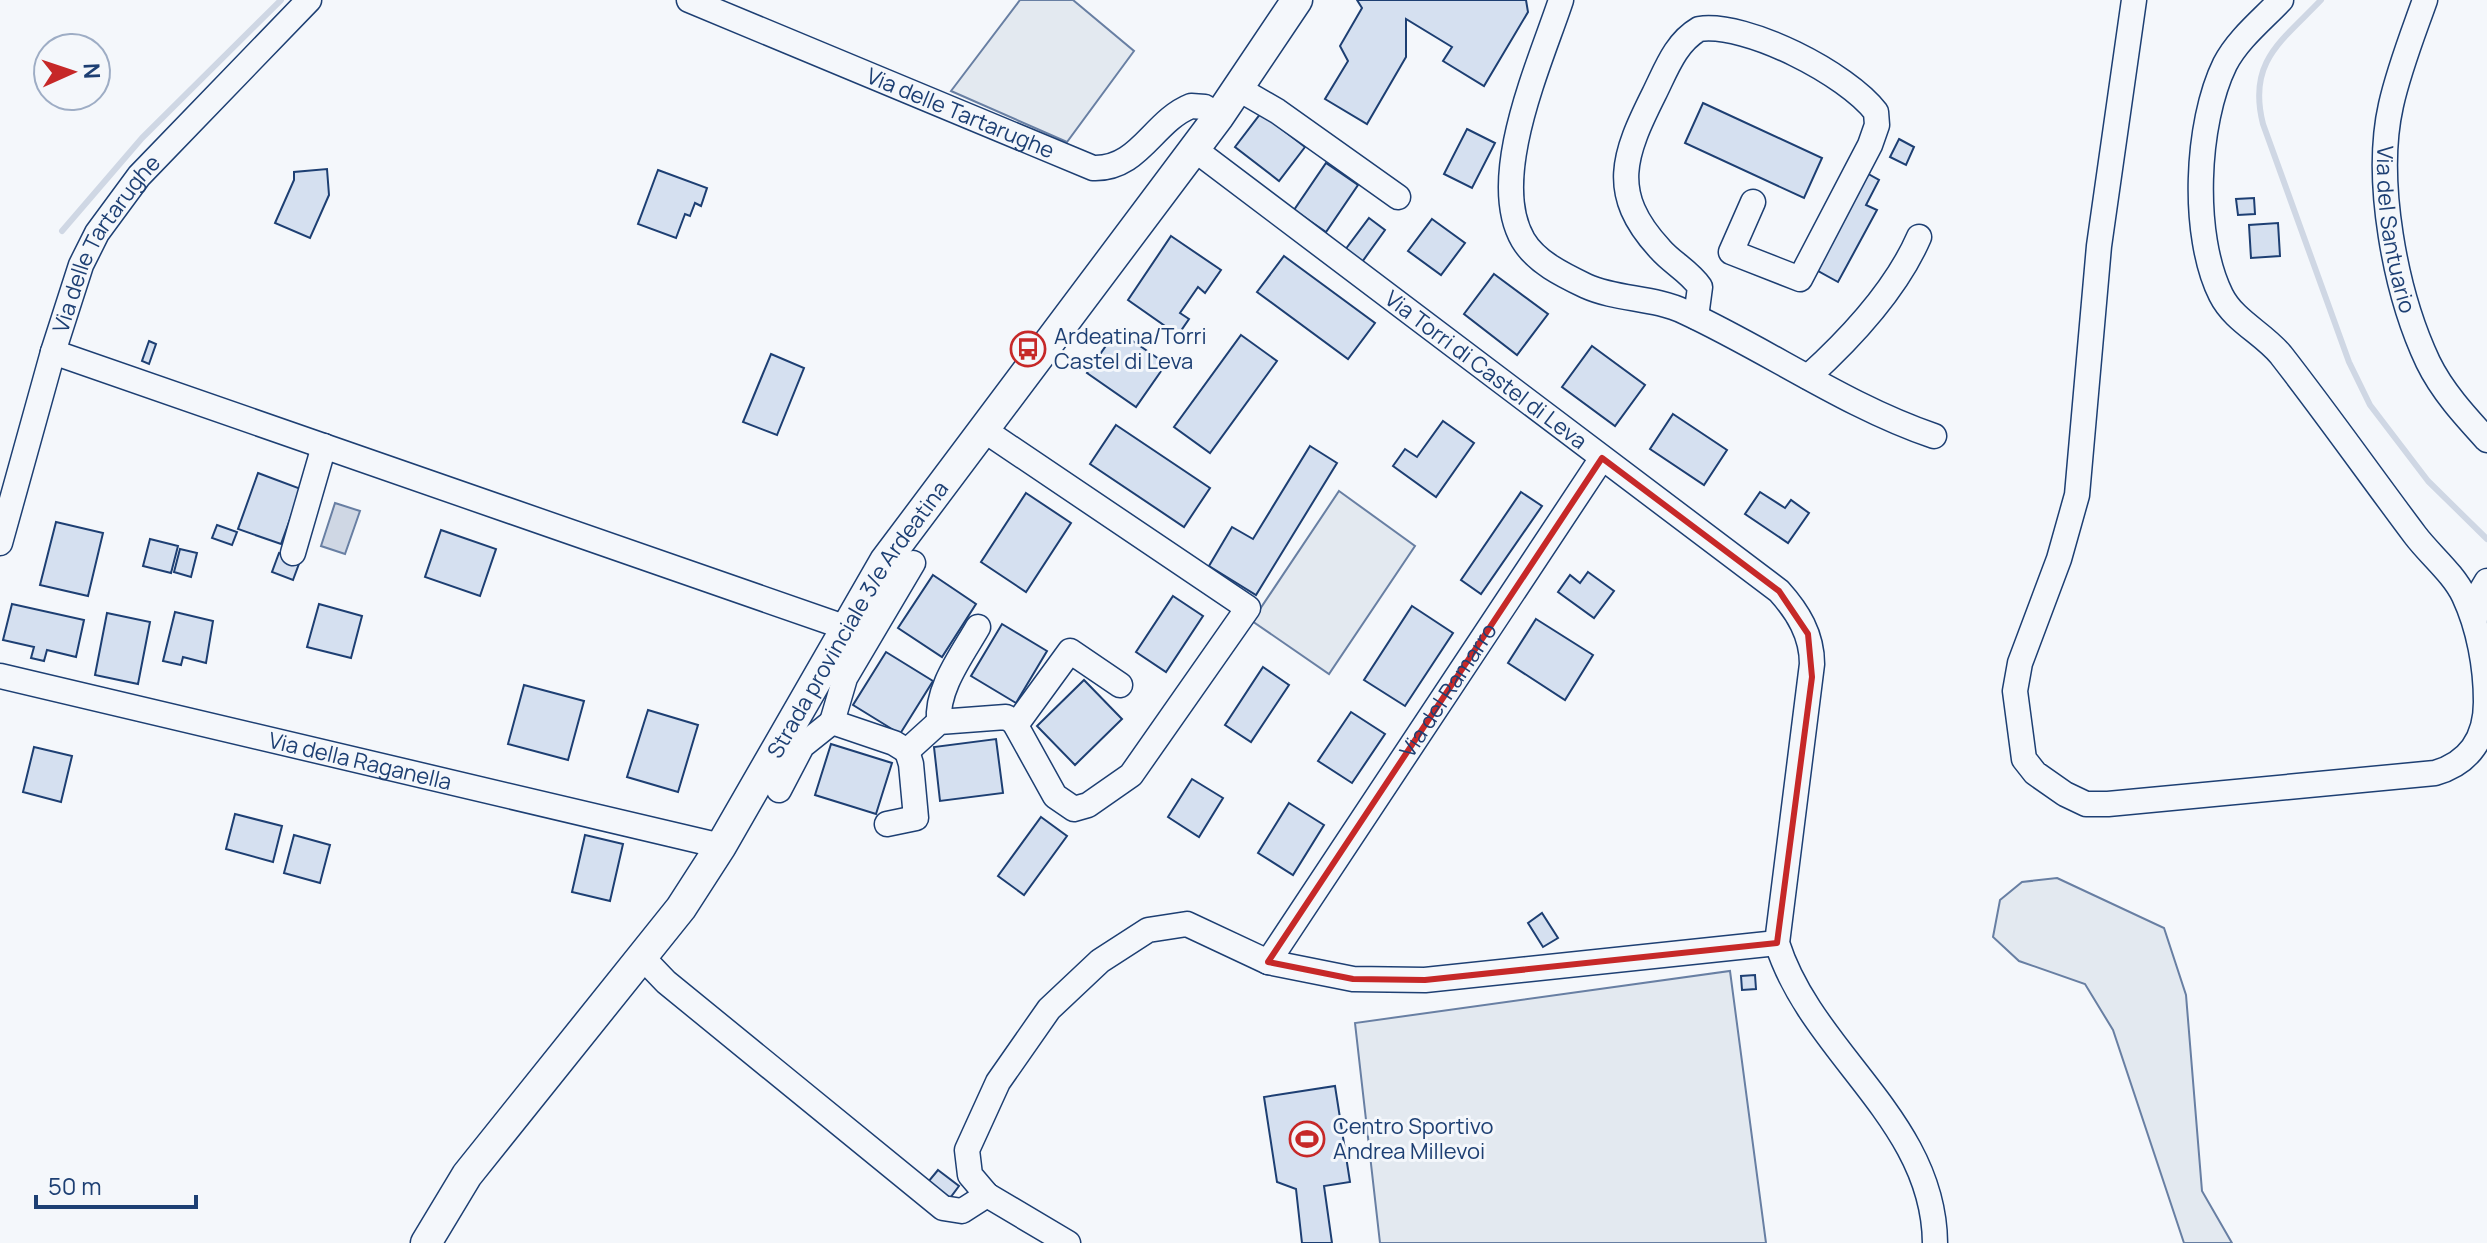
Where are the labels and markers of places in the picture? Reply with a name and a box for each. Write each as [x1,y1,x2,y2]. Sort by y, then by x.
place label: Ardeatina/Torri Castel di Leva [1054,321,1207,376]
bus stop icon: Ardeatina/Torri Castel di Leva [1009,330,1047,368]
place label: Centro Sportivo Andrea Millevoi [1333,1111,1494,1166]
sports icon: Centro Sportivo Andrea Millevoi [1288,1120,1326,1158]

